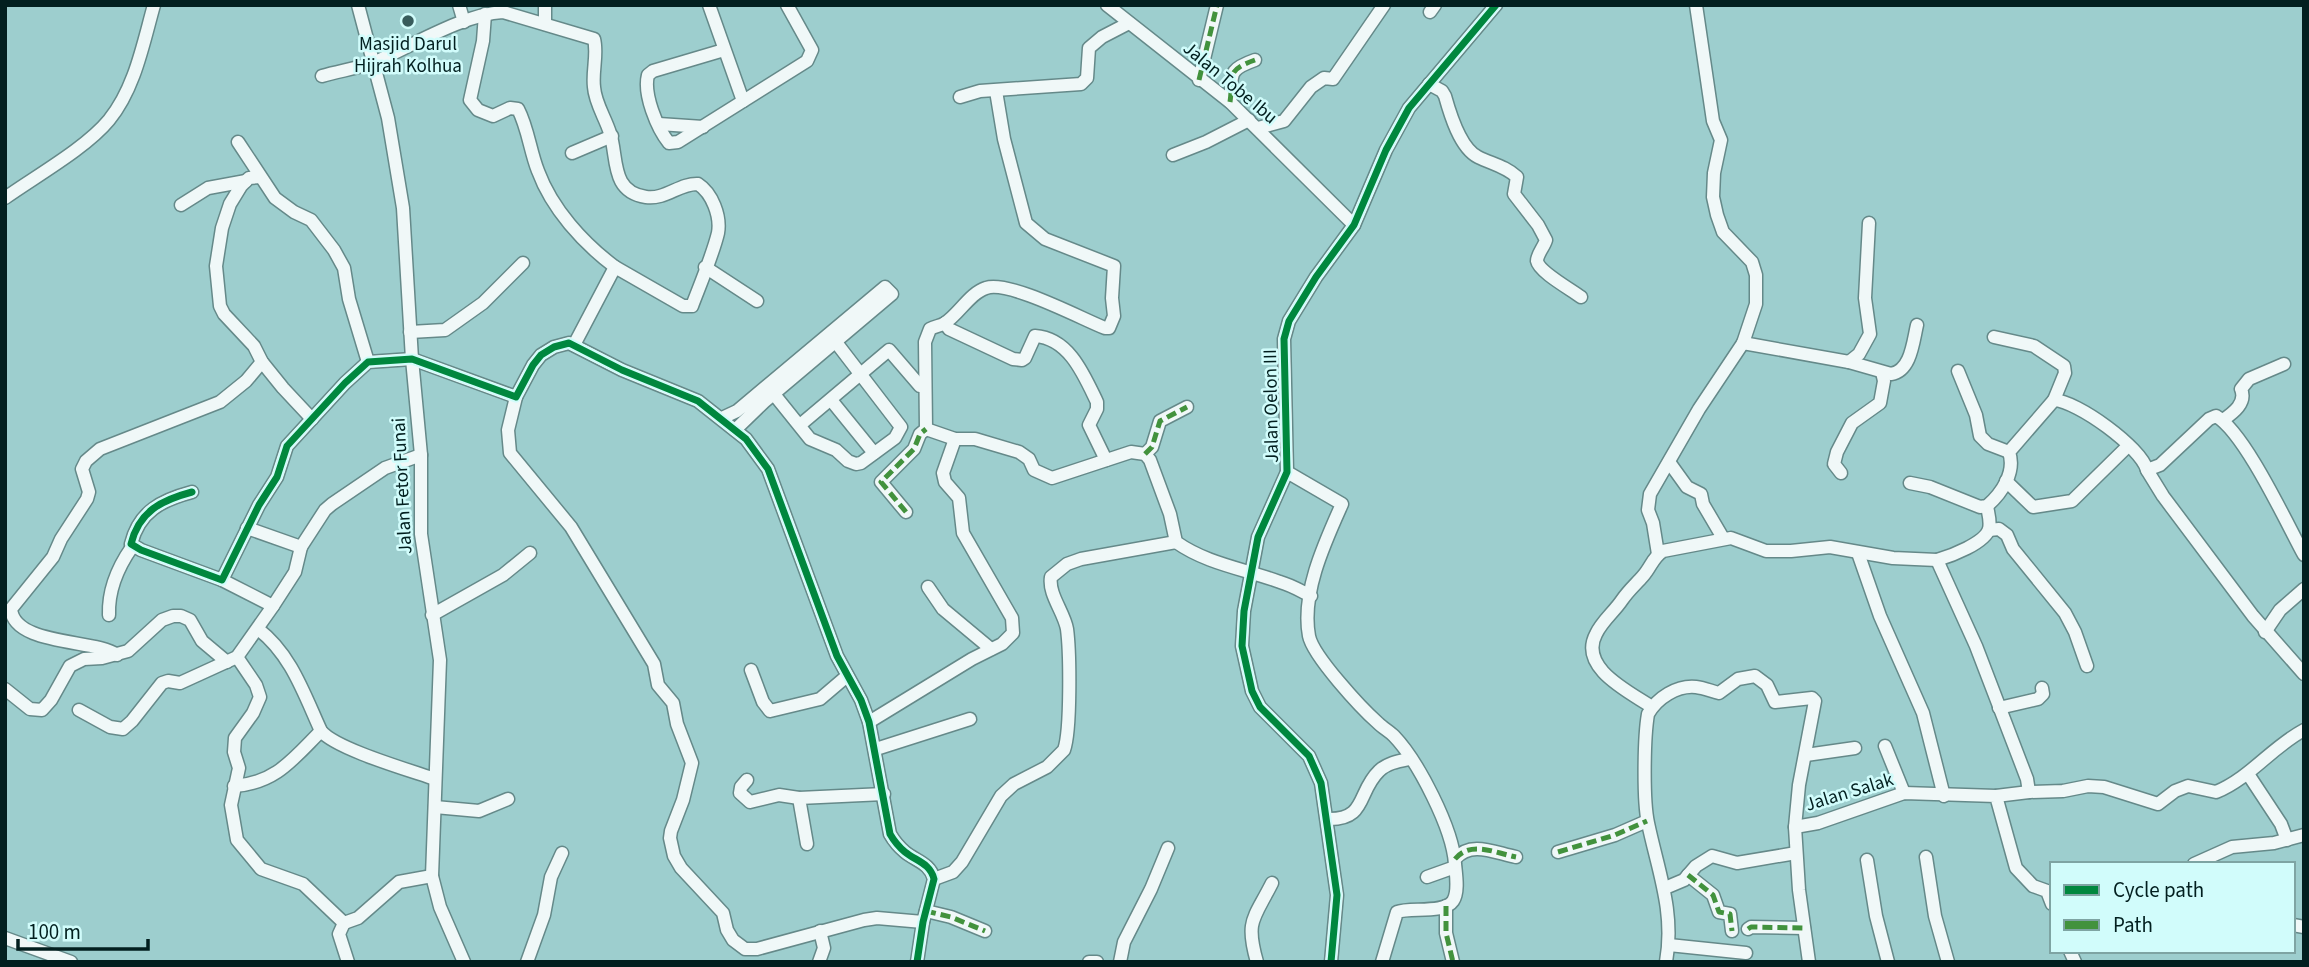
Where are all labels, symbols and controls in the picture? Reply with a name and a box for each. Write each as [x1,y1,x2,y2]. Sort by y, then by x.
marker: Masjid Darul Hijrah Kolhua [400,13,416,29]
place label: Masjid Darul Hijrah Kolhua [354,31,462,80]
street label: Jalan Tobe Ibu [1177,35,1283,131]
street label: Jalan Oelon III [1257,349,1286,463]
street label: Jalan Fetor Funai [385,417,420,555]
street label: Jalan Salak [1802,766,1897,819]
legend [2050,862,2295,953]
text: Cycle path [2113,875,2204,905]
scale bar [18,908,147,952]
text: Path [2113,910,2153,940]
text: 100 m [28,917,81,947]

